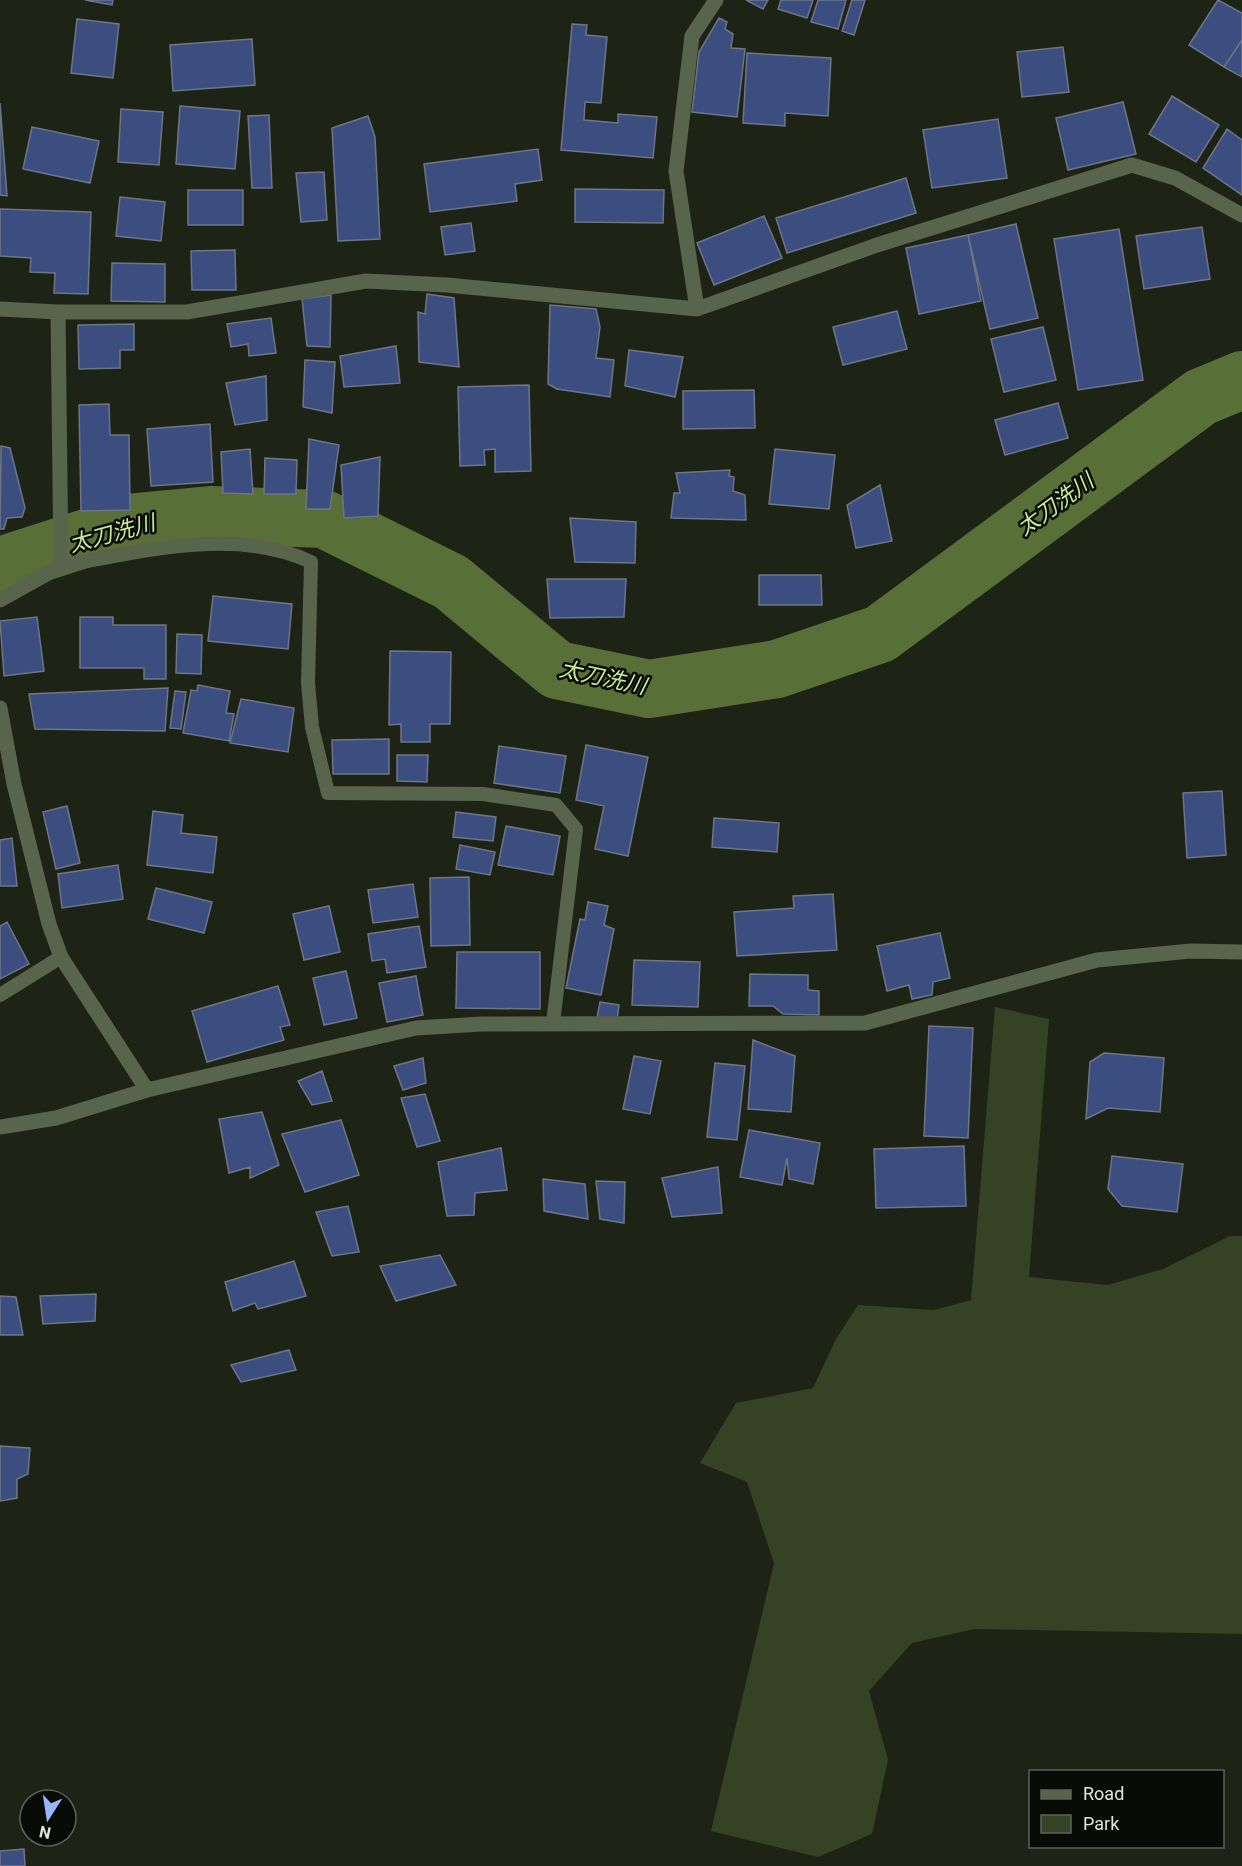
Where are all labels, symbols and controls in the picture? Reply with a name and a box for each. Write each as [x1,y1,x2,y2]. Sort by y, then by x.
water label: 太刀洗川 [1012,467,1100,540]
water label: 太刀洗川 [66,510,160,557]
water label: 太刀洗川 [557,656,650,699]
legend [1029,1770,1224,1848]
text: Road [1083,1783,1124,1804]
north arrow [18,1788,78,1848]
text: Park [1083,1813,1120,1834]
text: N [37,1822,52,1843]

